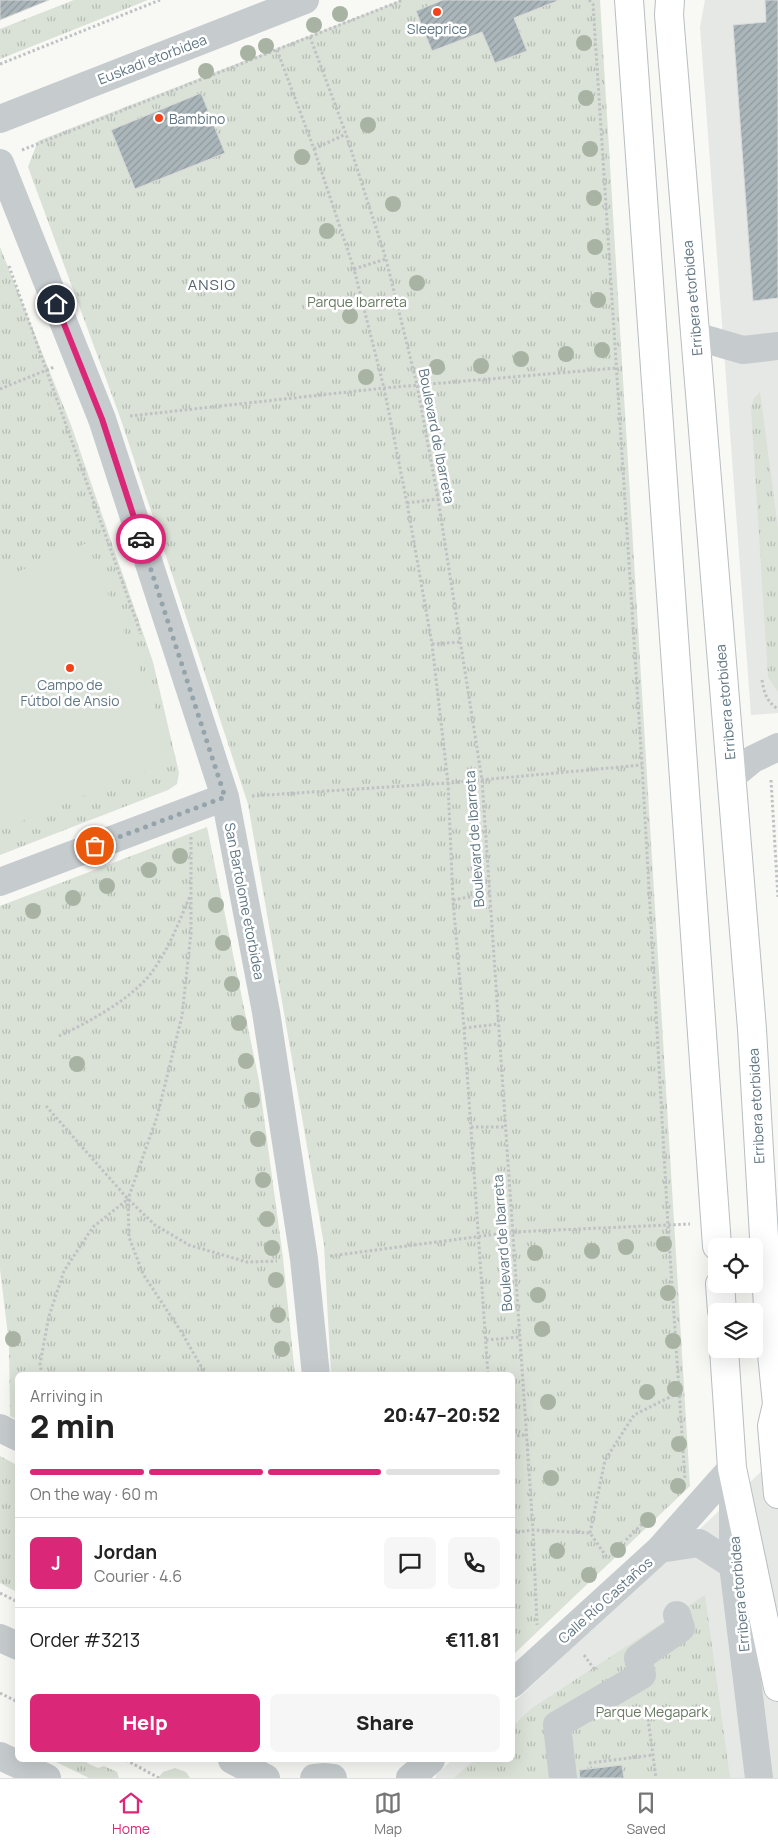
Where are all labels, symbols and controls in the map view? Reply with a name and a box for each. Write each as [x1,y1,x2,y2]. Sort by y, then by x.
marker: Sleeprice [431,6,443,18]
place label: Sleeprice [407,19,467,38]
street label: Euskadi etorbidea [95,29,209,89]
place label: Bambino [169,109,225,128]
marker: Bambino [153,112,165,124]
street label: Erribera etorbidea [677,240,707,356]
district label: ANSIO [188,274,236,295]
pin [35,283,77,325]
icon: home [42,290,70,318]
park label: Parque Ibarreta [307,292,407,311]
street label: Boulevard de Ibarreta [415,367,459,505]
courier [116,514,166,564]
icon: car [127,525,155,553]
street label: Erribera etorbidea [710,644,740,760]
marker: Campo de Fútbol de Ansio [64,662,76,674]
place label: Campo de Fútbol de Ansio [21,675,119,710]
street label: Boulevard de Ibarreta [460,770,488,908]
street label: San Bartolome etorbidea [220,821,270,981]
pin [74,825,116,867]
icon: bag [81,832,109,860]
street label: Erribera etorbidea [743,1048,769,1164]
street label: Boulevard de Ibarreta [488,1174,516,1312]
map controls [708,1238,763,1358]
button: locate [708,1238,763,1293]
button: layers [708,1303,763,1358]
text: Arriving in [30,1385,103,1407]
text: 20:47–20:52 [383,1402,500,1428]
text: 2 min [30,1404,115,1448]
text: On the way · 60 m [30,1483,158,1505]
street label: Erribera etorbidea [724,1536,754,1652]
button: chat [384,1537,436,1589]
button: phone [448,1537,500,1589]
text: Jordan [94,1539,157,1565]
text: J [51,1550,61,1576]
street label: Calle Río Castaños [554,1552,656,1648]
text: Courier · 4.6 [94,1565,182,1587]
text: Order #3213 [30,1627,140,1653]
text: €11.81 [445,1627,500,1653]
button: Help [30,1694,260,1752]
button: Share [270,1694,500,1752]
park label: Parque Megapark [596,1702,709,1721]
tab: Home [112,1789,150,1838]
tab: Map [374,1789,402,1838]
tab: Saved [626,1789,666,1838]

